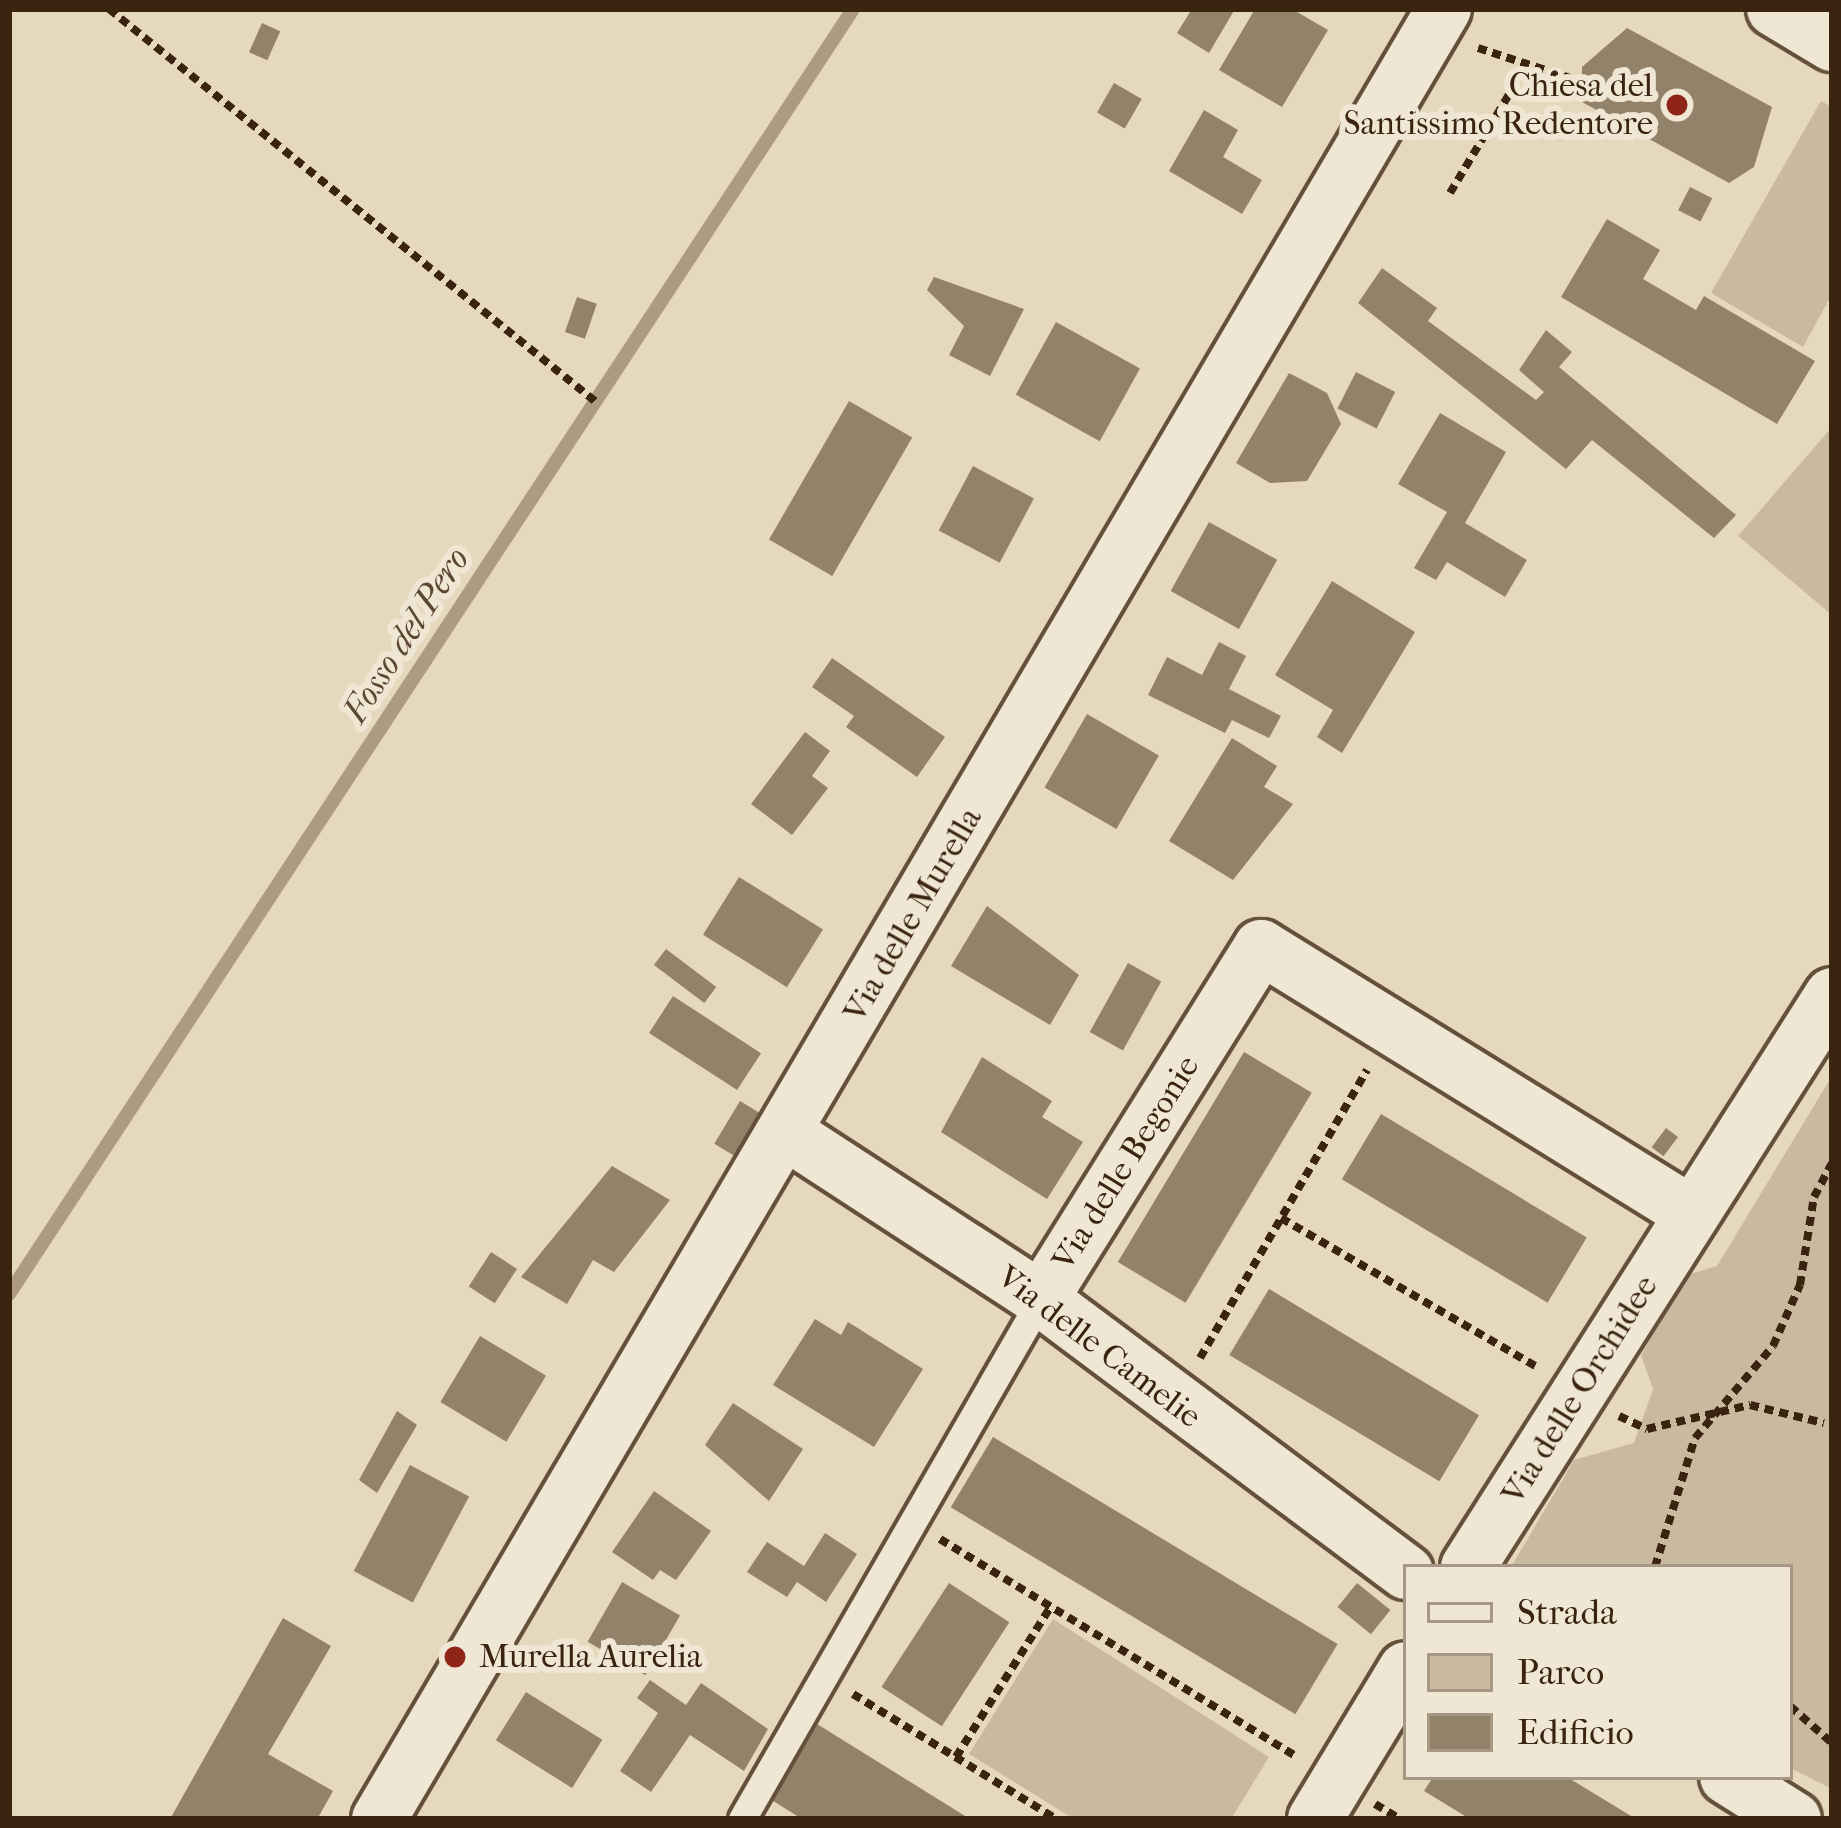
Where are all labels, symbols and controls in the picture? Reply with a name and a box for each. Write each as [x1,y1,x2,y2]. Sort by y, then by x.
place label: Chiesa del Santissimo Redentore [1344,66,1653,144]
marker: Chiesa del Santissimo Redentore [1664,92,1690,118]
water label: Fosso del Pero [333,539,479,731]
street label: Via delle Murella [836,801,990,1029]
street label: Via delle Begonie [1044,1048,1208,1278]
street label: Via delle Camelie [989,1257,1209,1437]
street label: Via delle Orchidee [1494,1268,1666,1512]
legend [1403,1564,1793,1780]
text: Strada [1517,1591,1617,1633]
place label: Murella Aurelia [479,1637,702,1677]
marker: Murella Aurelia [442,1644,468,1670]
text: Parco [1517,1651,1604,1693]
text: Edificio [1517,1711,1634,1753]

